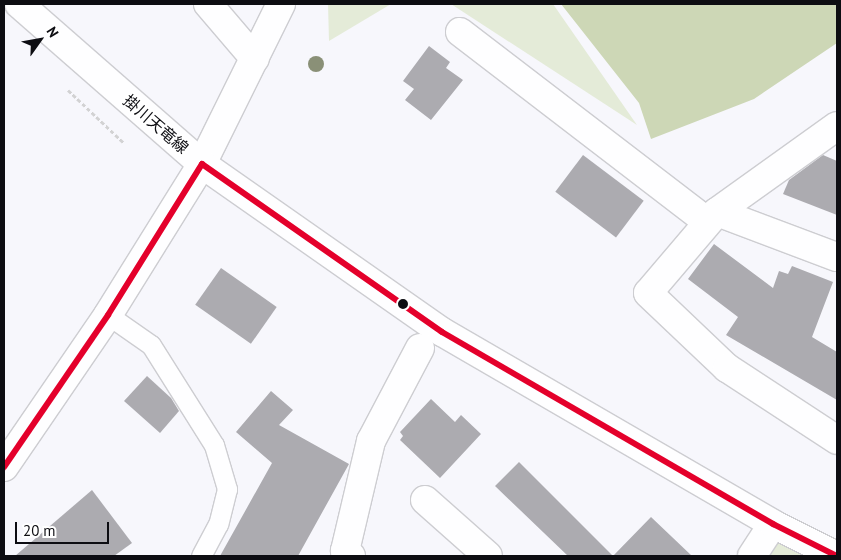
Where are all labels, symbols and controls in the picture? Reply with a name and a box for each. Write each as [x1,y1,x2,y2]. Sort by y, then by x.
north arrow [15,15,65,65]
text: N [43,23,63,41]
street label: 掛川天竜線 [120,91,192,157]
unlabelled marker [398,299,408,309]
scale bar [18,512,111,544]
text: 20 m [23,521,56,540]

